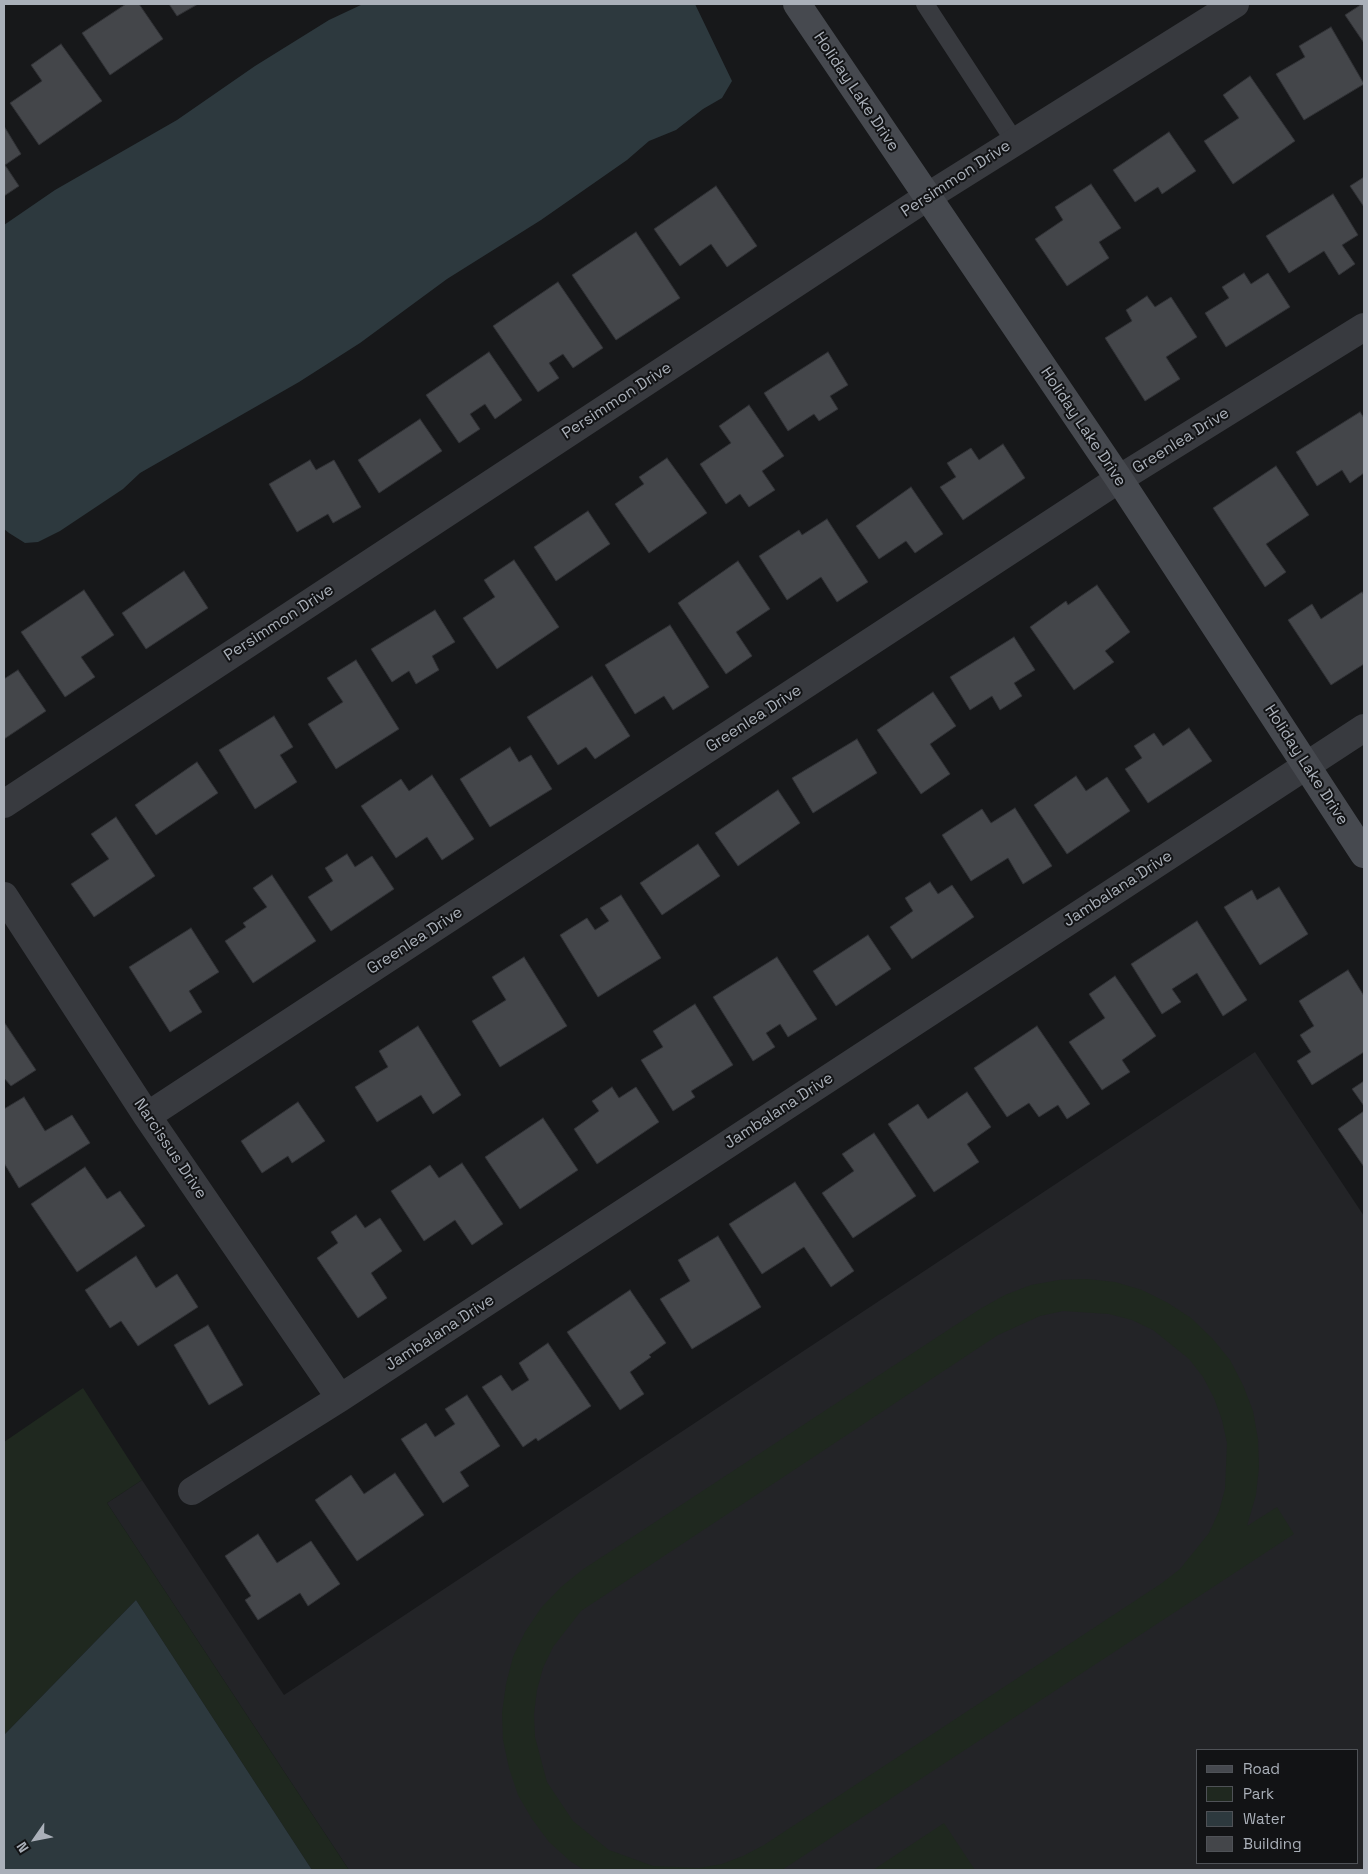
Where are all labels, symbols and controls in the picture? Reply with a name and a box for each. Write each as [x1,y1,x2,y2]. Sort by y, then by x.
street label: Holiday Lake Drive [809,29,903,155]
street label: Persimmon Drive [898,136,1014,222]
street label: Persimmon Drive [559,358,675,444]
street label: Holiday Lake Drive [1036,364,1130,490]
street label: Greenlea Drive [1129,404,1233,478]
street label: Persimmon Drive [221,580,337,666]
street label: Greenlea Drive [703,681,805,757]
street label: Holiday Lake Drive [1260,701,1352,829]
street label: Jambalana Drive [1060,847,1176,931]
street label: Greenlea Drive [364,903,466,979]
street label: Jambalana Drive [721,1069,837,1153]
street label: Narcissus Drive [129,1095,211,1203]
street label: Jambalana Drive [382,1291,498,1375]
legend [1196,1749,1358,1864]
text: Road [1243,1759,1280,1778]
text: Park [1243,1784,1274,1803]
text: Water [1243,1809,1285,1828]
north arrow [10,1814,60,1864]
text: Building [1243,1834,1302,1853]
text: N [12,1838,33,1856]

